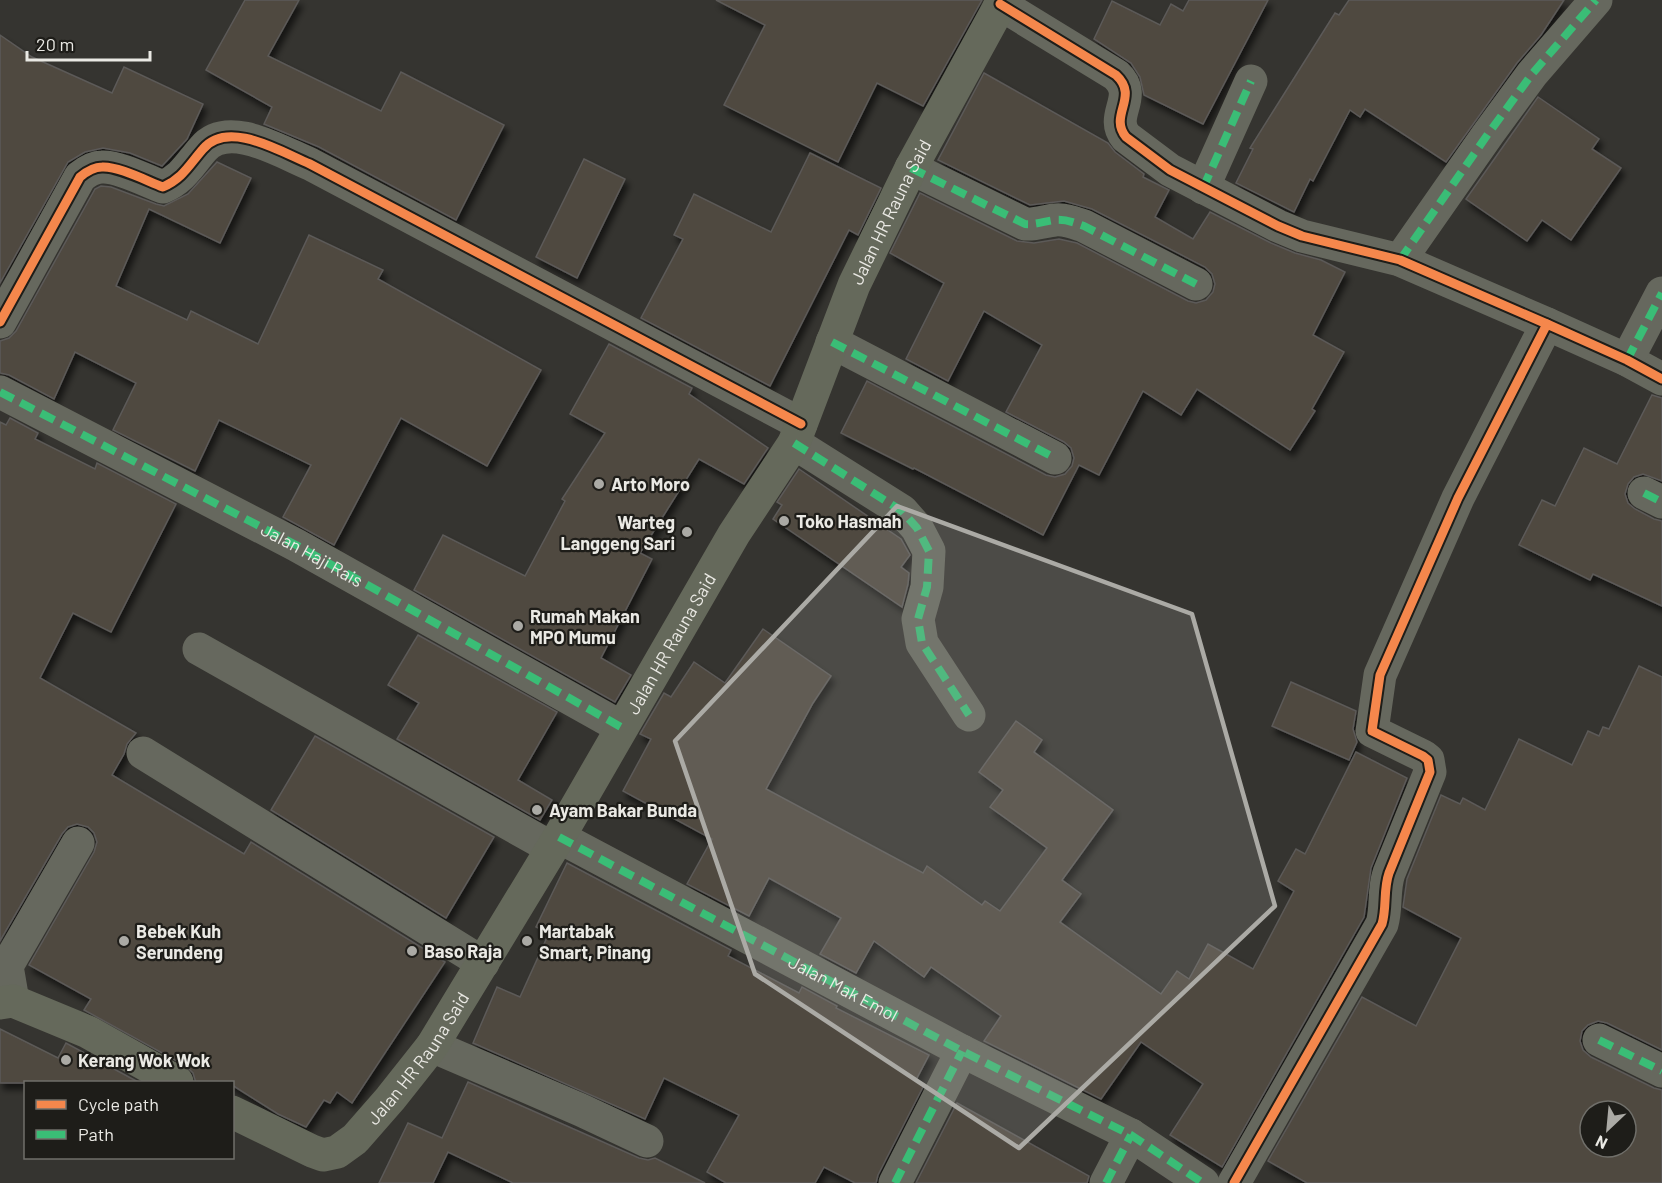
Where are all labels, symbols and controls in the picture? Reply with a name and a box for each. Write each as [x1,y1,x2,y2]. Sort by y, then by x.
scale bar [27,24,150,62]
text: 20 m [36,33,74,55]
street label: Jalan HR Rauna Said [845,136,936,288]
place label: Arto Moro [611,473,690,495]
marker: Arto Moro [592,477,606,491]
place label: Toko Hasmah [796,510,902,532]
place label: Warteg Langgeng Sari [560,511,675,554]
marker: Toko Hasmah [777,514,791,528]
street label: Jalan Haji Rais [257,518,367,591]
marker: Warteg Langgeng Sari [680,525,694,539]
street label: Jalan HR Rauna Said [621,569,720,718]
place label: Rumah Makan MPO Mumu [530,605,640,648]
marker: Rumah Makan MPO Mumu [511,619,525,633]
place label: Ayam Bakar Bunda [549,799,697,821]
marker: Ayam Bakar Bunda [530,803,544,817]
place label: Bebek Kuh Serundeng [136,920,223,963]
place label: Martabak Smart, Pinang [539,920,651,963]
marker: Bebek Kuh Serundeng [117,934,131,948]
marker: Martabak Smart, Pinang [520,934,534,948]
place label: Baso Raja [424,940,502,962]
marker: Baso Raja [405,944,419,958]
street label: Jalan Mak Emol [785,950,902,1026]
street label: Jalan HR Rauna Said [362,988,473,1129]
place label: Kerang Wok Wok [78,1049,211,1071]
marker: Kerang Wok Wok [59,1053,73,1067]
legend [24,1081,234,1159]
text: Cycle path [78,1093,159,1115]
north arrow [1578,1099,1638,1159]
text: Path [78,1123,114,1145]
text: N [1592,1132,1610,1154]

